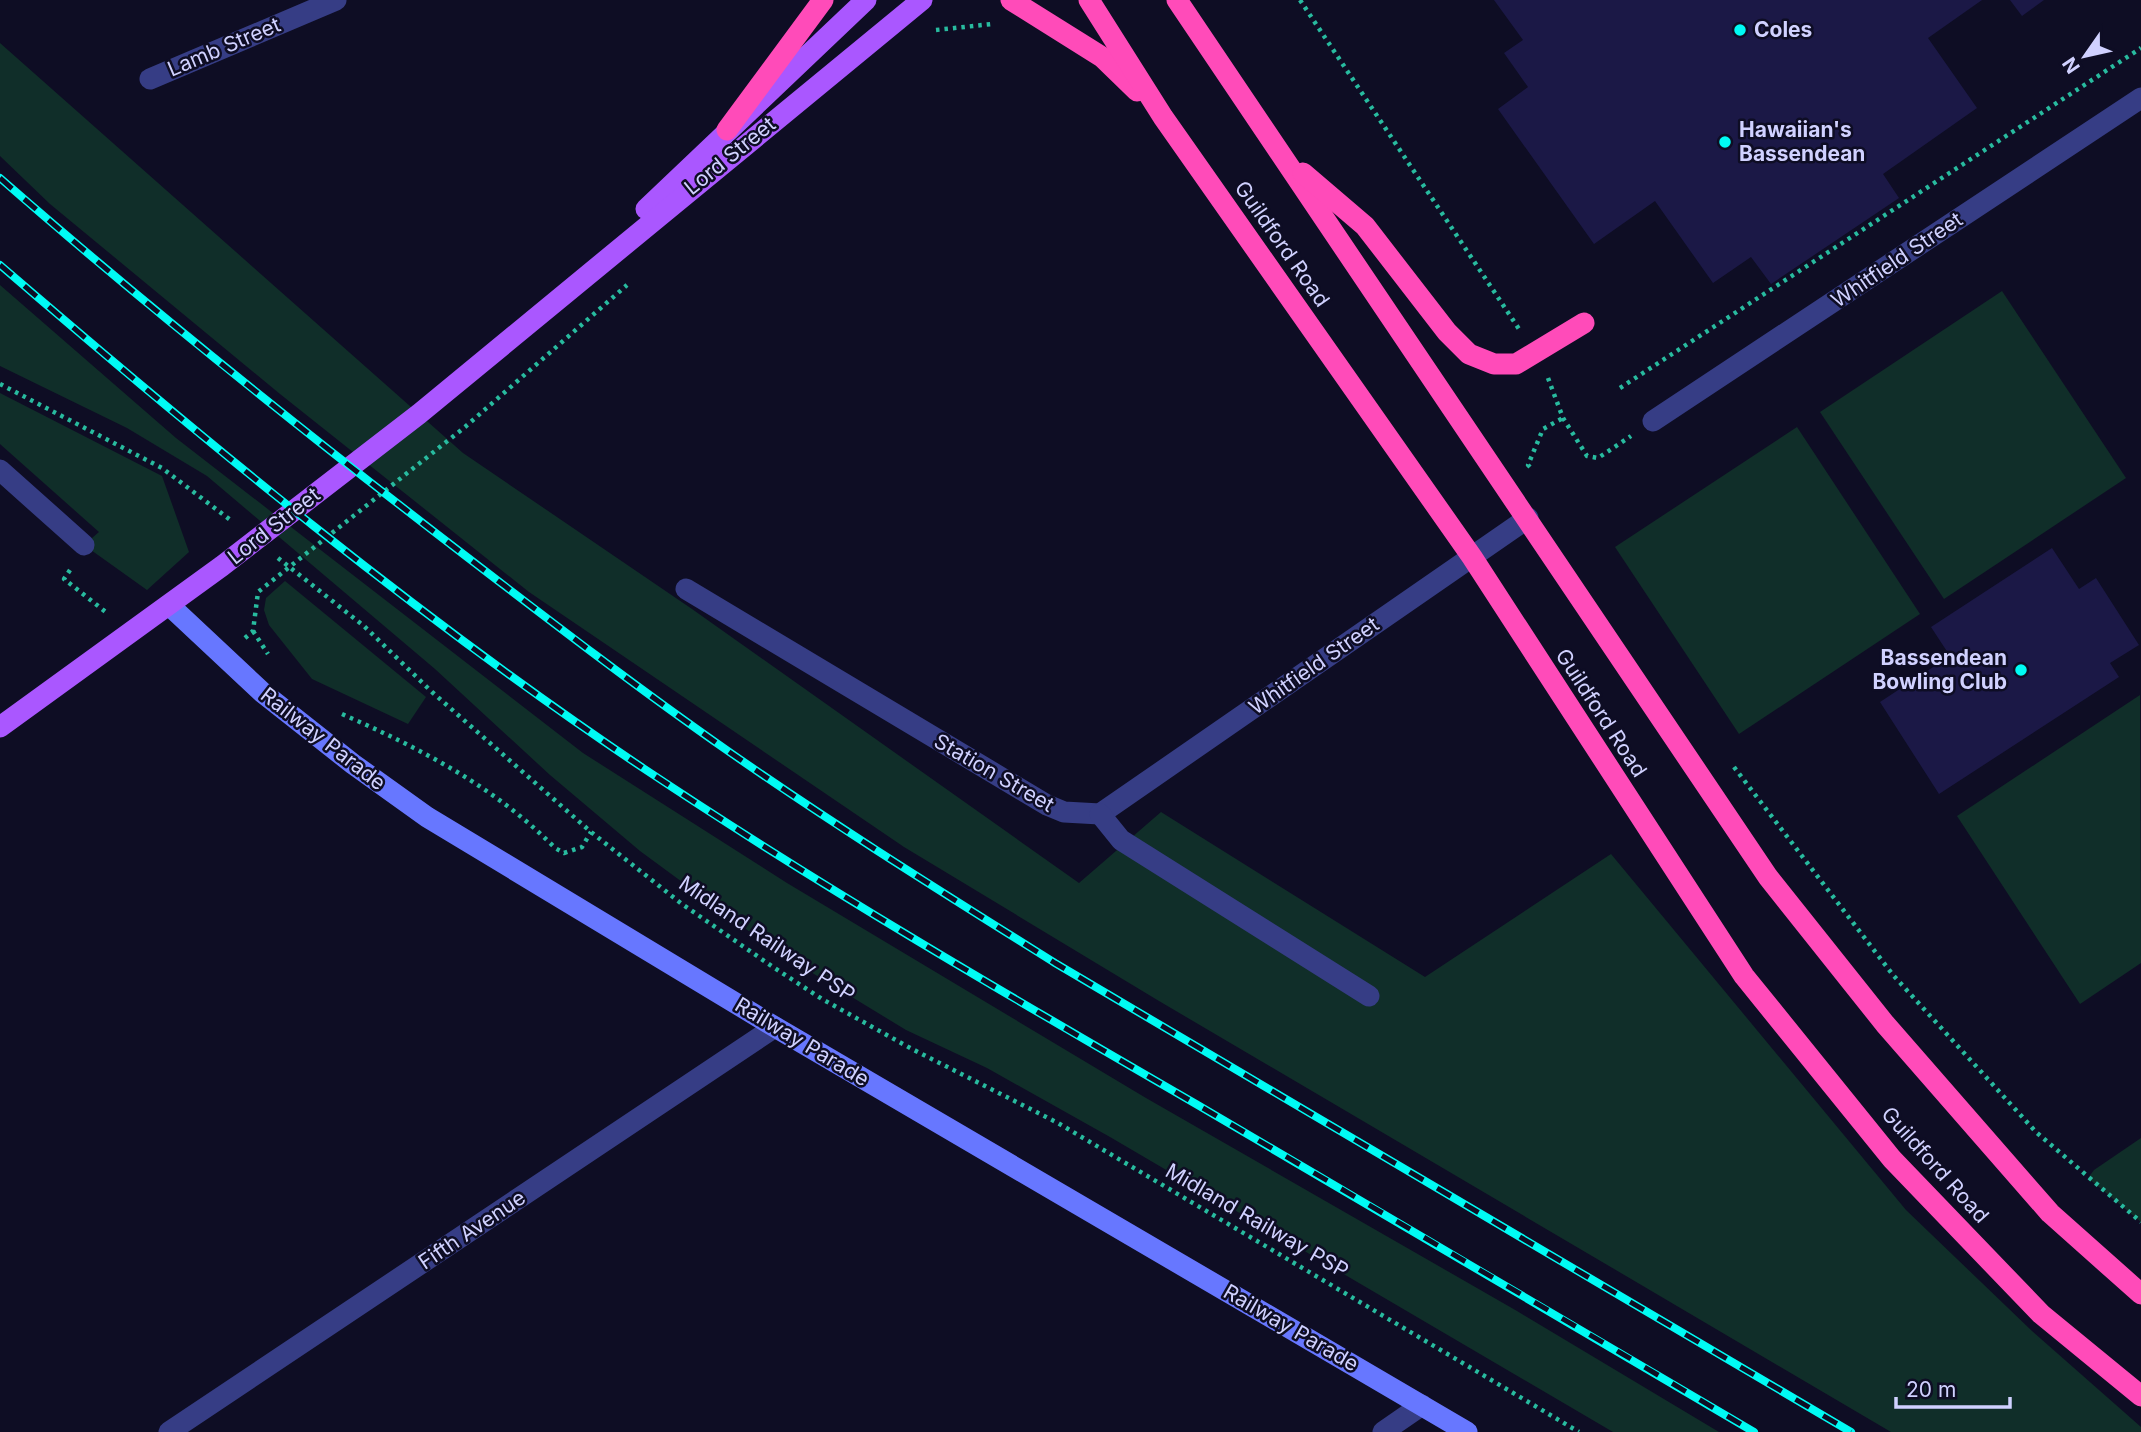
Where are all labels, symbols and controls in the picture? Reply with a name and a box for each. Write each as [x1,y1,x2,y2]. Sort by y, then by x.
street label: Lamb Street [164,12,284,82]
place label: Coles [1754,17,1812,42]
north arrow [2050,21,2120,91]
marker: Coles [1732,22,1748,38]
text: N [2058,53,2085,78]
street label: Lord Street [679,111,780,200]
place label: Hawaiian's Bassendean [1739,117,1865,166]
marker: Hawaiian's Bassendean [1717,134,1733,150]
street label: Guildford Road [1230,176,1335,311]
street label: Whitfield Street [1826,206,1967,313]
street label: Lord Street [223,482,325,569]
street label: Whitfield Street [1244,611,1384,720]
street label: Guildford Road [1551,644,1652,782]
place label: Bassendean Bowling Club [1872,645,2007,694]
marker: Bassendean Bowling Club [2013,662,2029,678]
street label: Railway Parade [256,682,391,795]
street label: Station Street [930,728,1059,817]
street label: Midland Railway PSP [674,870,860,1007]
street label: Railway Parade [731,992,874,1091]
street label: Guildford Road [1877,1101,1994,1228]
street label: Midland Railway PSP [1161,1158,1353,1283]
street label: Fifth Avenue [414,1185,530,1274]
street label: Railway Parade [1219,1279,1363,1376]
scale bar [1896,1366,2010,1410]
text: 20 m [1906,1377,1956,1402]

